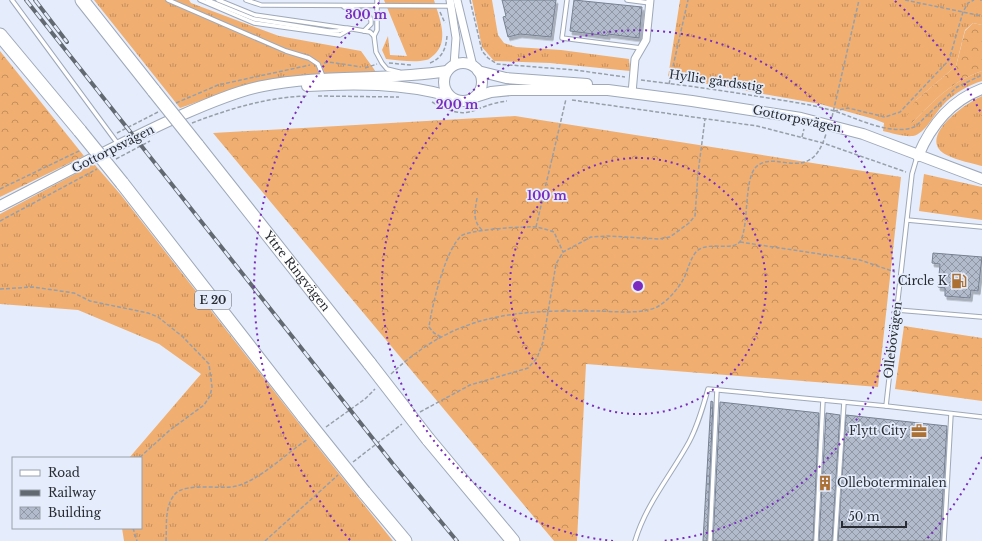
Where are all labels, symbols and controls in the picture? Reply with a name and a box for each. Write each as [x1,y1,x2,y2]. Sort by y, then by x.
text: 300 m [345,7,388,22]
street label: Hyllie gårdsstig [668,66,765,95]
text: 200 m [436,97,479,112]
street label: Gottorpsvägen [751,102,843,135]
street label: Gottorpsvägen [69,121,157,176]
text: 100 m [527,188,568,203]
street label: Yttre Ringvägen [260,227,334,314]
fuel station icon: Circle K [950,272,968,290]
place label: Circle K [898,273,948,288]
centre of rings [631,279,645,293]
road number: E 20 [195,291,231,309]
street label: Ollebovägen [880,301,905,379]
office icon: Flytt City [910,422,928,440]
place label: Flytt City [849,423,907,438]
legend [12,457,142,529]
text: Road [48,465,80,480]
building icon: Olleboterminalen [816,474,834,492]
place label: Olleboterminalen [837,475,947,490]
text: Railway [48,485,97,500]
scale bar [842,503,906,529]
text: Building [48,505,102,520]
text: 50 m [848,509,880,524]

